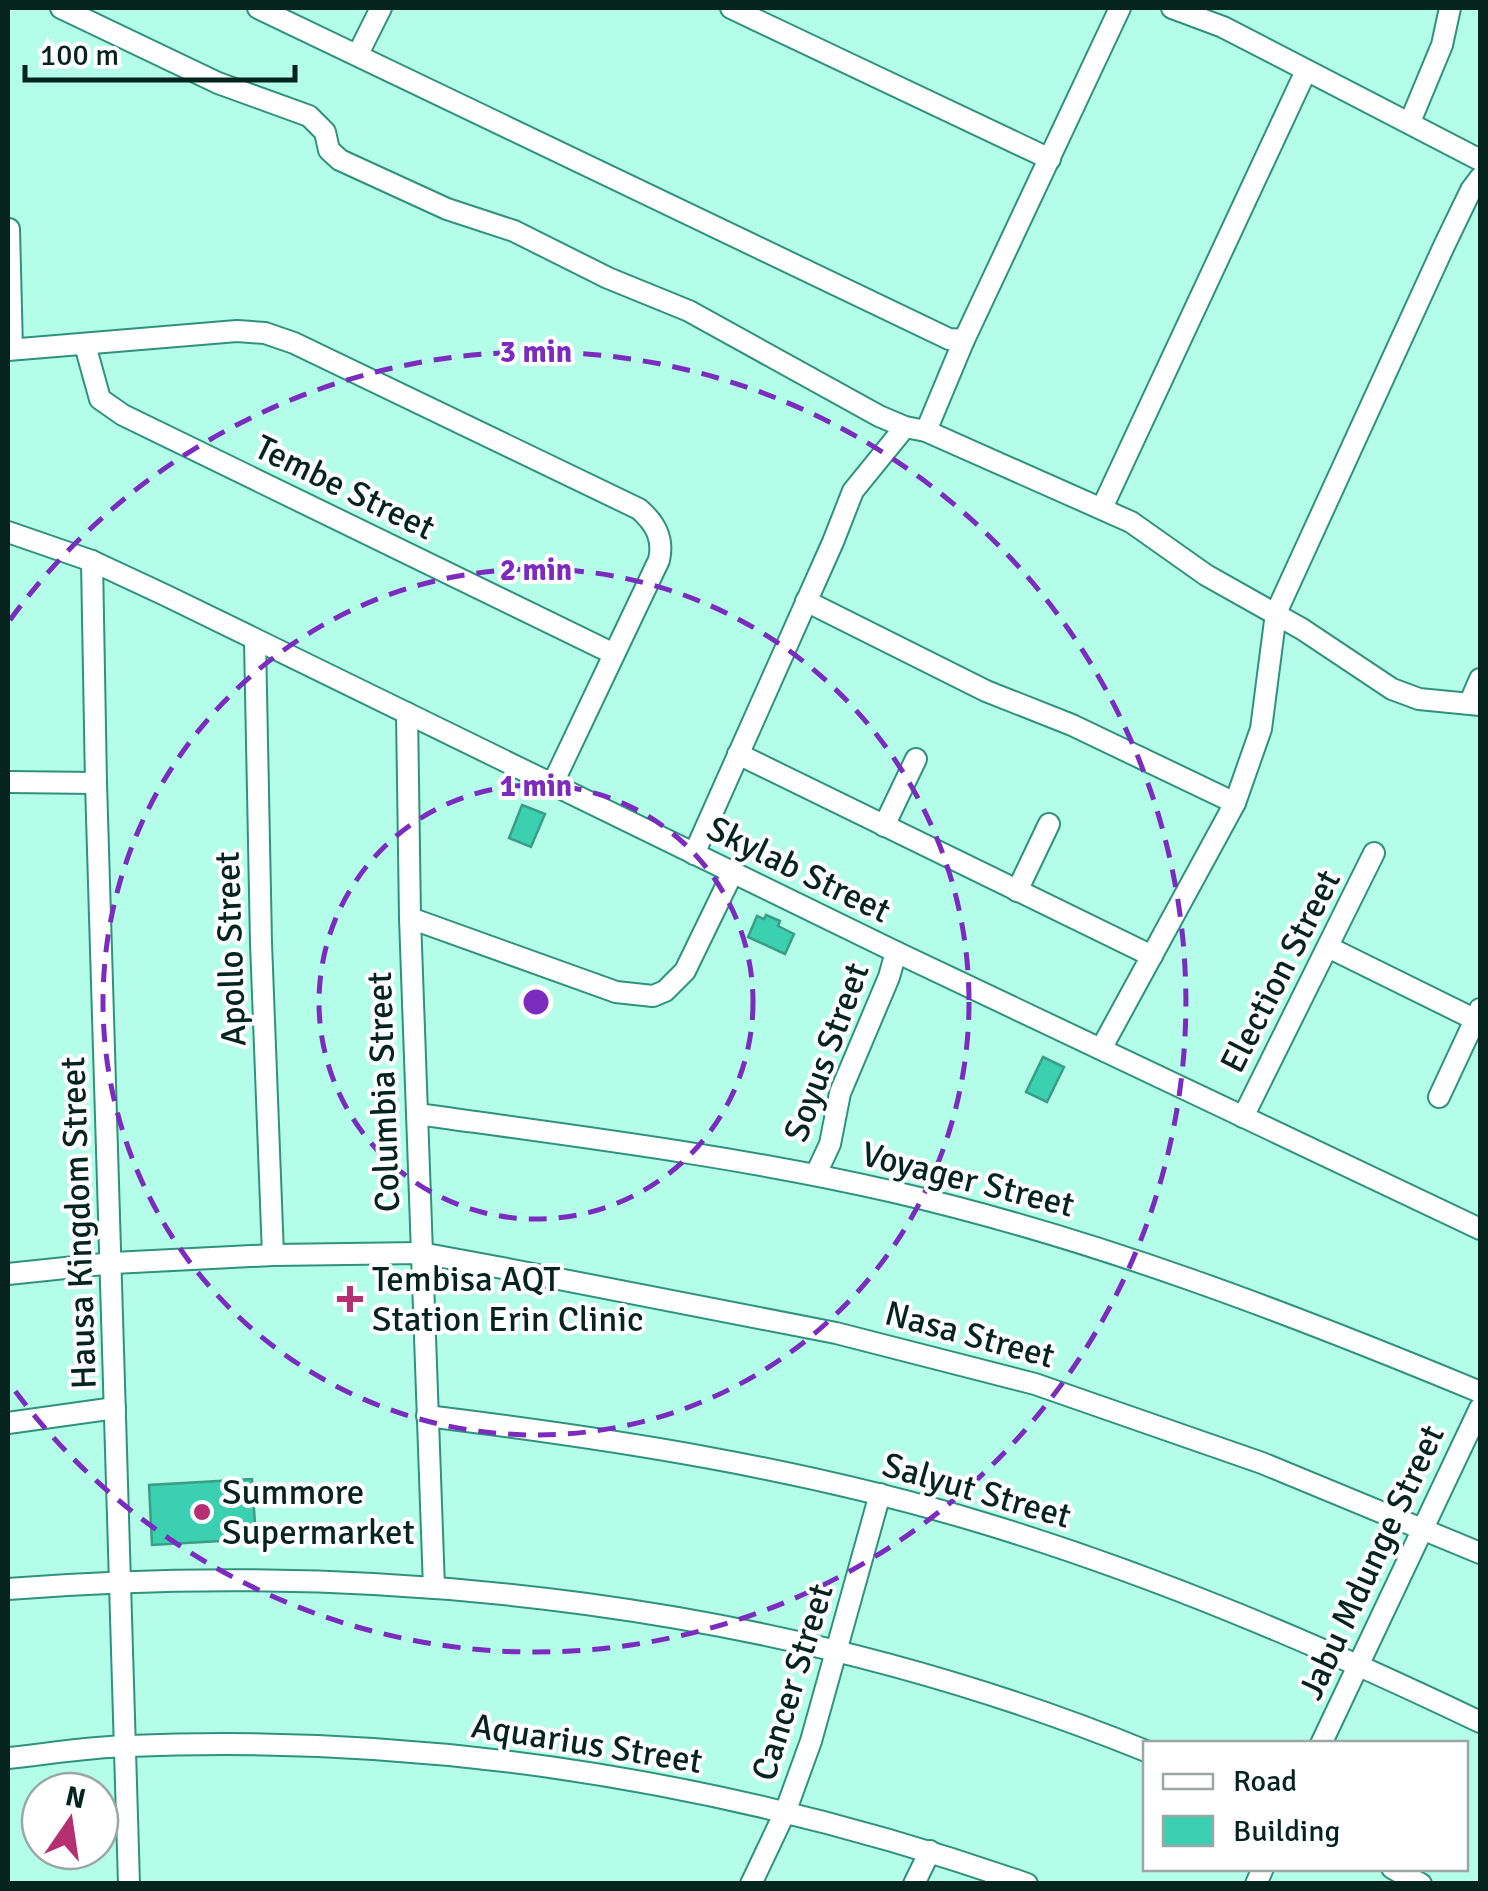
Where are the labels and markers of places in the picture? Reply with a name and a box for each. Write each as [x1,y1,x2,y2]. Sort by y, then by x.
centre of rings [518,984,554,1020]
place label: Tembisa AQT Station Erin Clinic [372,1258,643,1341]
marker: Tembisa AQT Station Erin Clinic [337,1286,363,1312]
place label: Summore Supermarket [222,1471,415,1554]
marker: Summore Supermarket [191,1501,213,1523]

